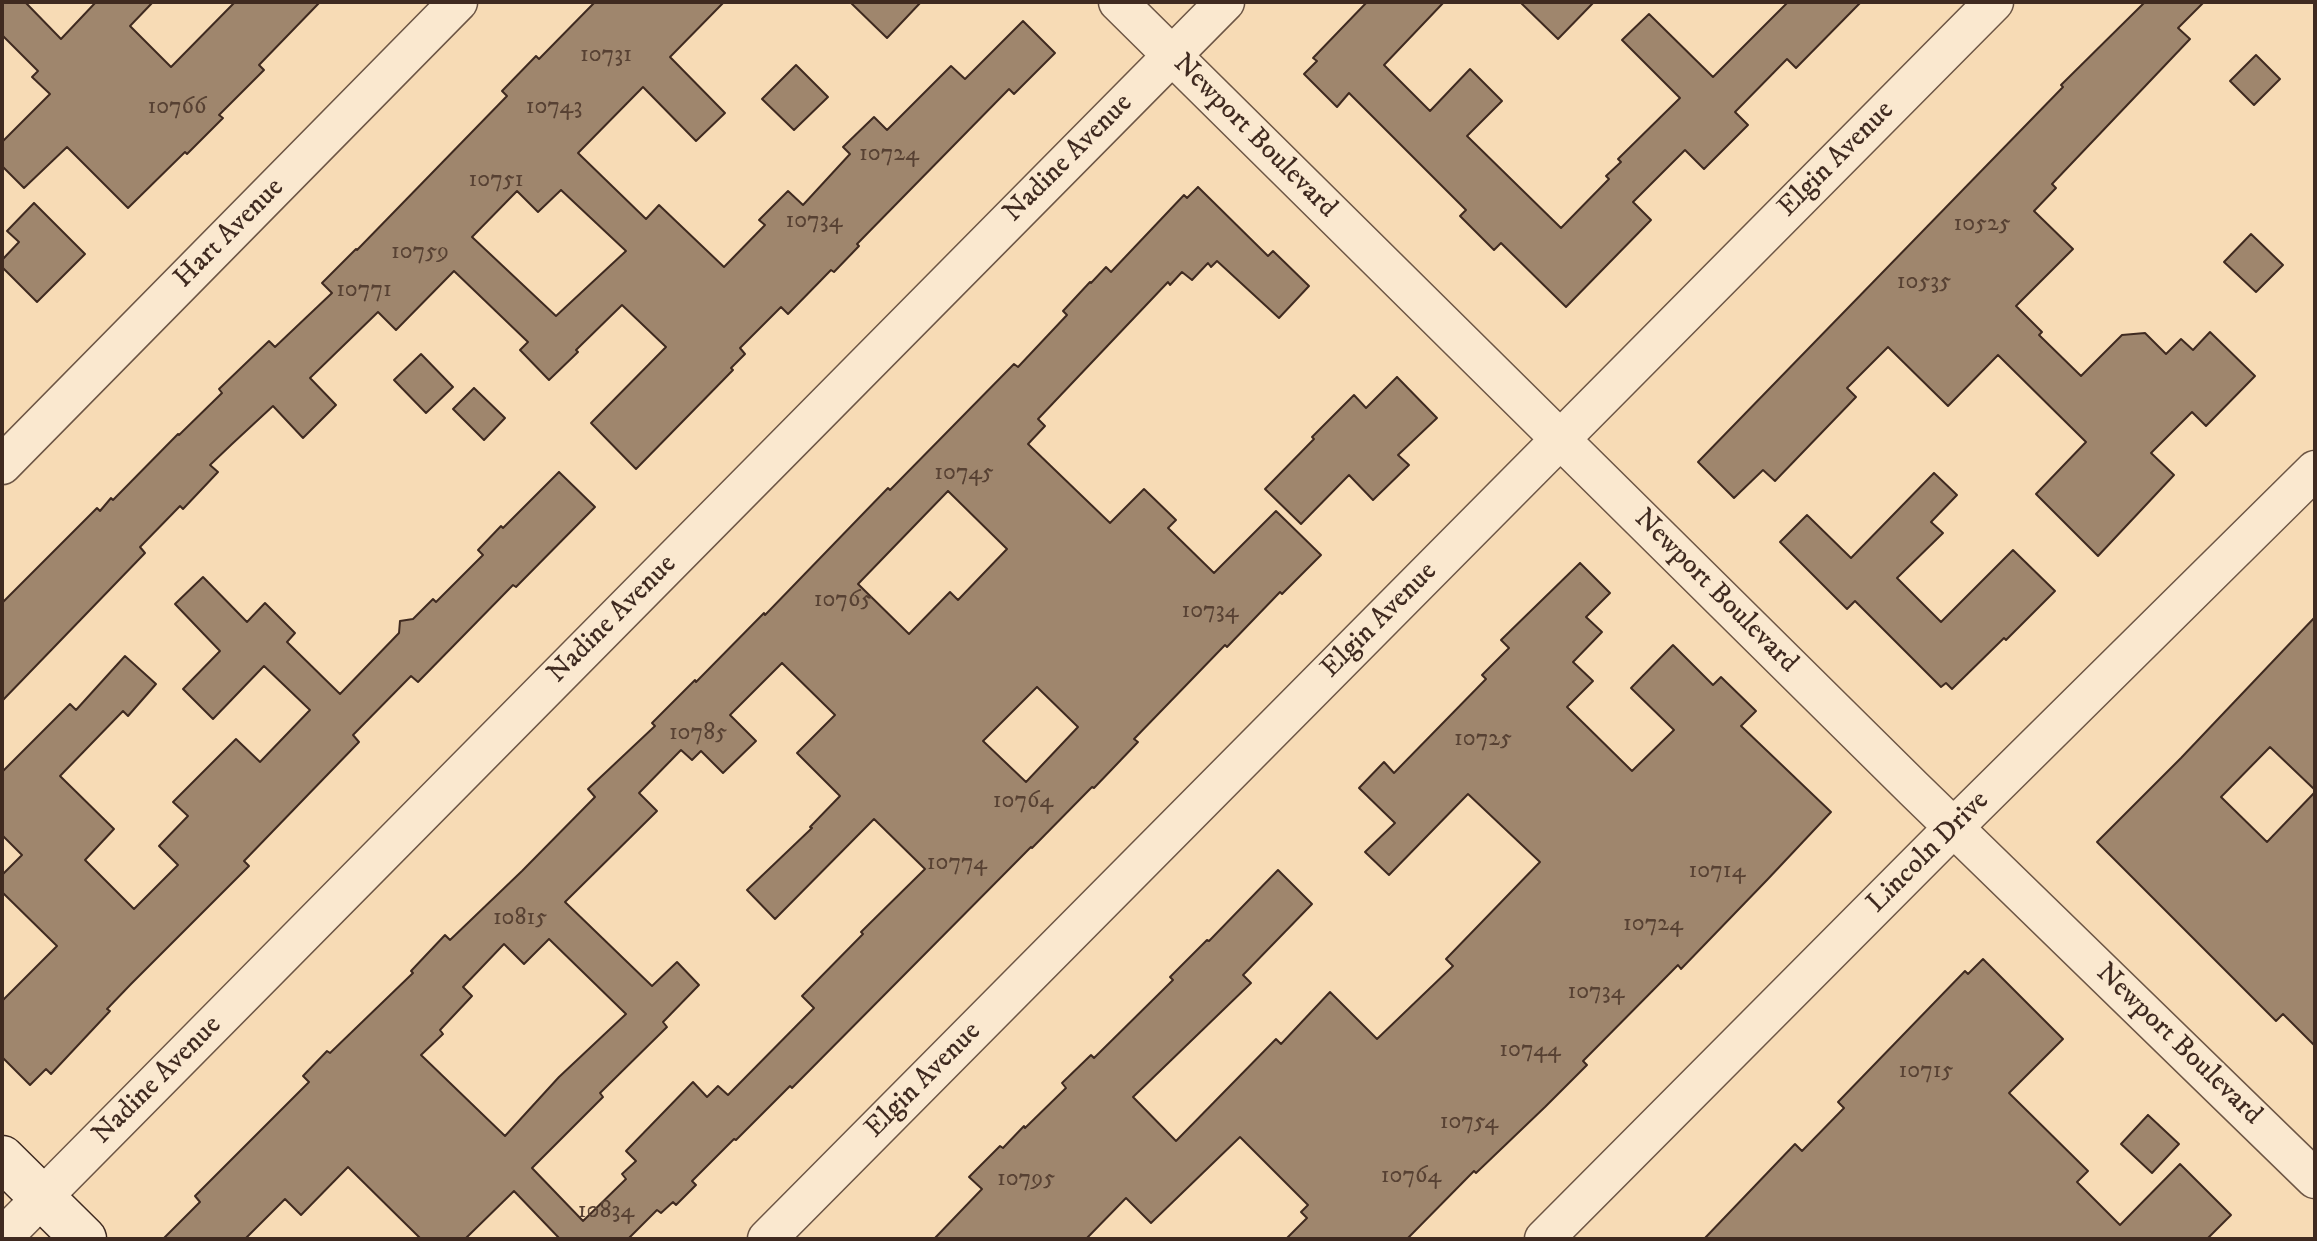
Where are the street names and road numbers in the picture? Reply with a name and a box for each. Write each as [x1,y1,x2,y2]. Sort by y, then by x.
street label: Newport Boulevard [1165,48,1343,226]
street label: Nadine Avenue [998,88,1140,230]
street label: Elgin Avenue [1772,95,1902,225]
street label: Hart Avenue [168,172,292,296]
street label: Newport Boulevard [1626,503,1804,681]
street label: Nadine Avenue [542,549,684,691]
street label: Elgin Avenue [1315,556,1445,686]
street label: Lincoln Drive [1861,785,1997,921]
street label: Newport Boulevard [2088,957,2268,1133]
street label: Nadine Avenue [87,1010,229,1152]
street label: Elgin Avenue [859,1016,989,1146]

